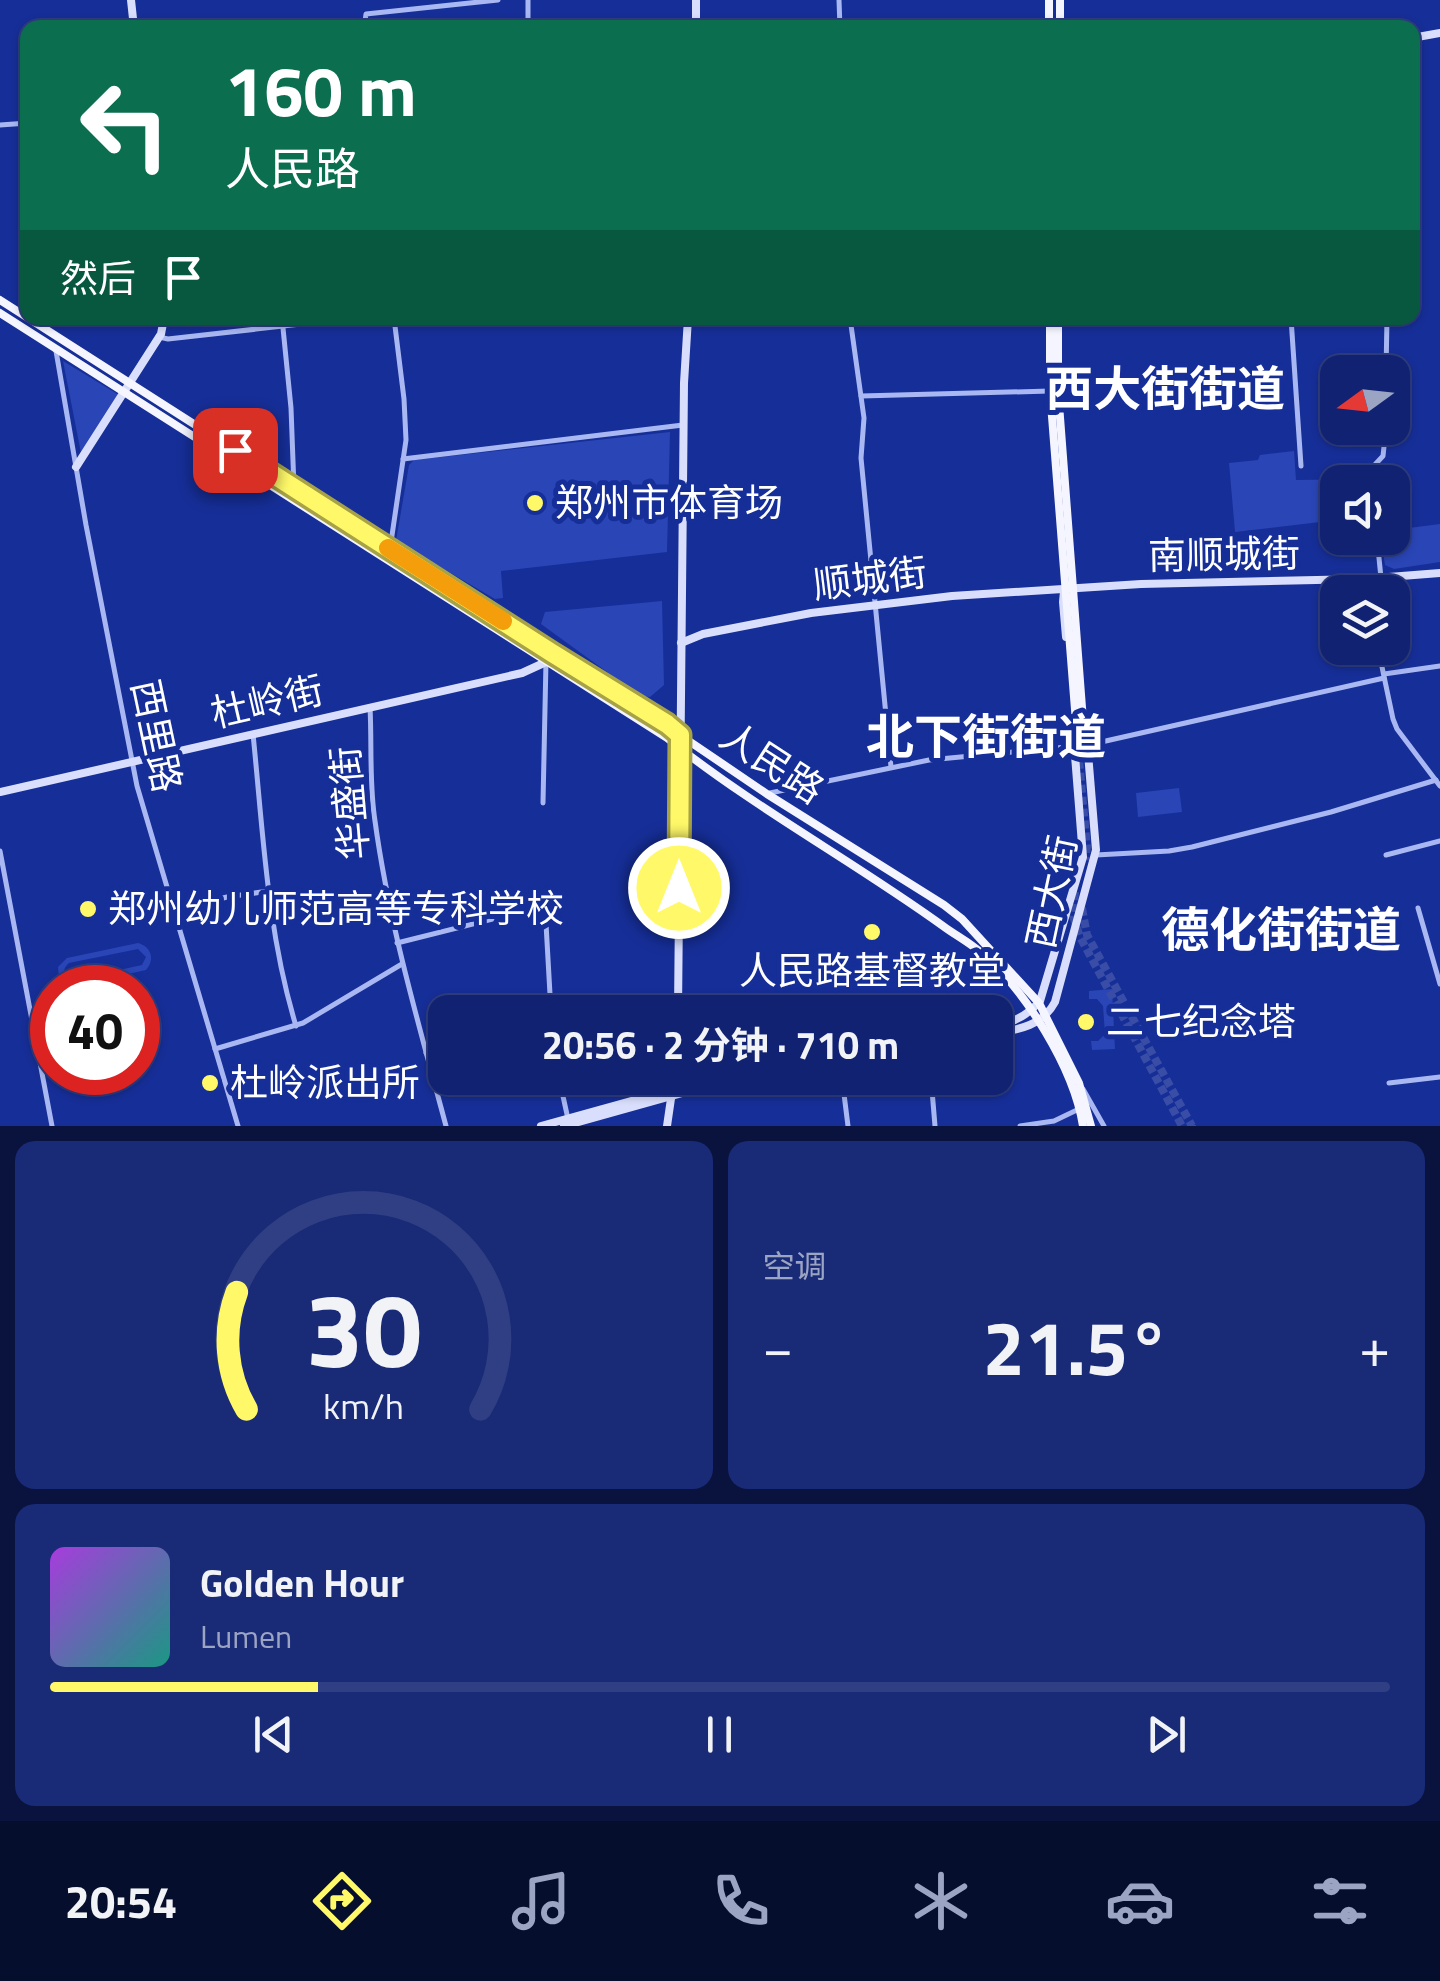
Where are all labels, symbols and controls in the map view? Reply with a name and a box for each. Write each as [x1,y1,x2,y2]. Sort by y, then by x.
text: 160 m [225,37,417,143]
icon: left [60,60,190,190]
text: 人民路 [225,134,360,202]
text: 然后 [60,249,136,307]
icon: arrive [156,250,211,305]
district label: 西大街街道 [1045,352,1285,425]
north arrow [1320,355,1410,445]
map controls [1320,355,1410,665]
pin [193,408,278,493]
icon: arrive [208,423,263,478]
button: sound [1320,465,1410,555]
place label: 郑州市体育场 [555,473,783,531]
marker: 郑州市体育场 [524,492,546,514]
street label: 南顺城街 [1147,524,1300,584]
street label: 顺城街 [810,542,930,614]
button: layers [1320,575,1410,665]
street label: 杜岭街 [205,660,329,742]
street label: 西里路 [117,674,197,798]
district label: 北下街街道 [866,700,1106,773]
street label: 人民路 [709,707,836,818]
street label: 华盛街 [315,744,383,862]
street label: 西大街 [1011,830,1091,954]
position arrow [627,836,731,940]
place label: 郑州幼儿师范高等专科学校 [108,879,564,937]
district label: 德化街街道 [1161,893,1401,966]
marker: 郑州幼儿师范高等专科学校 [77,898,99,920]
marker: 人民路基督教堂 [861,921,883,943]
place label: 人民路基督教堂 [739,941,1005,999]
speed limit sign: 40 [30,965,160,1095]
place label: 二七纪念塔 [1106,992,1296,1050]
marker: 二七纪念塔 [1075,1011,1097,1033]
text: 20:56 · 2 分钟 · 710 m [542,1016,899,1074]
place label: 杜岭派出所 [230,1053,420,1111]
marker: 杜岭派出所 [199,1072,221,1094]
text: 空调 [763,1242,827,1290]
text: 30 [306,1249,422,1407]
text: 21.5° [983,1290,1170,1404]
text: − [763,1305,793,1388]
text: + [1359,1305,1390,1388]
text: km/h [323,1378,404,1433]
text: Golden Hour [200,1554,404,1612]
text: Lumen [200,1612,292,1660]
icon: previous [246,1707,301,1762]
icon: pause [692,1707,747,1762]
icon: next [1139,1707,1194,1762]
icon: directions [307,1866,377,1936]
icon: music [506,1866,576,1936]
icon: phone [706,1866,776,1936]
icon: climate [906,1866,976,1936]
icon: car [1105,1866,1175,1936]
icon: filters [1305,1866,1375,1936]
text: 20:54 [65,1867,177,1935]

